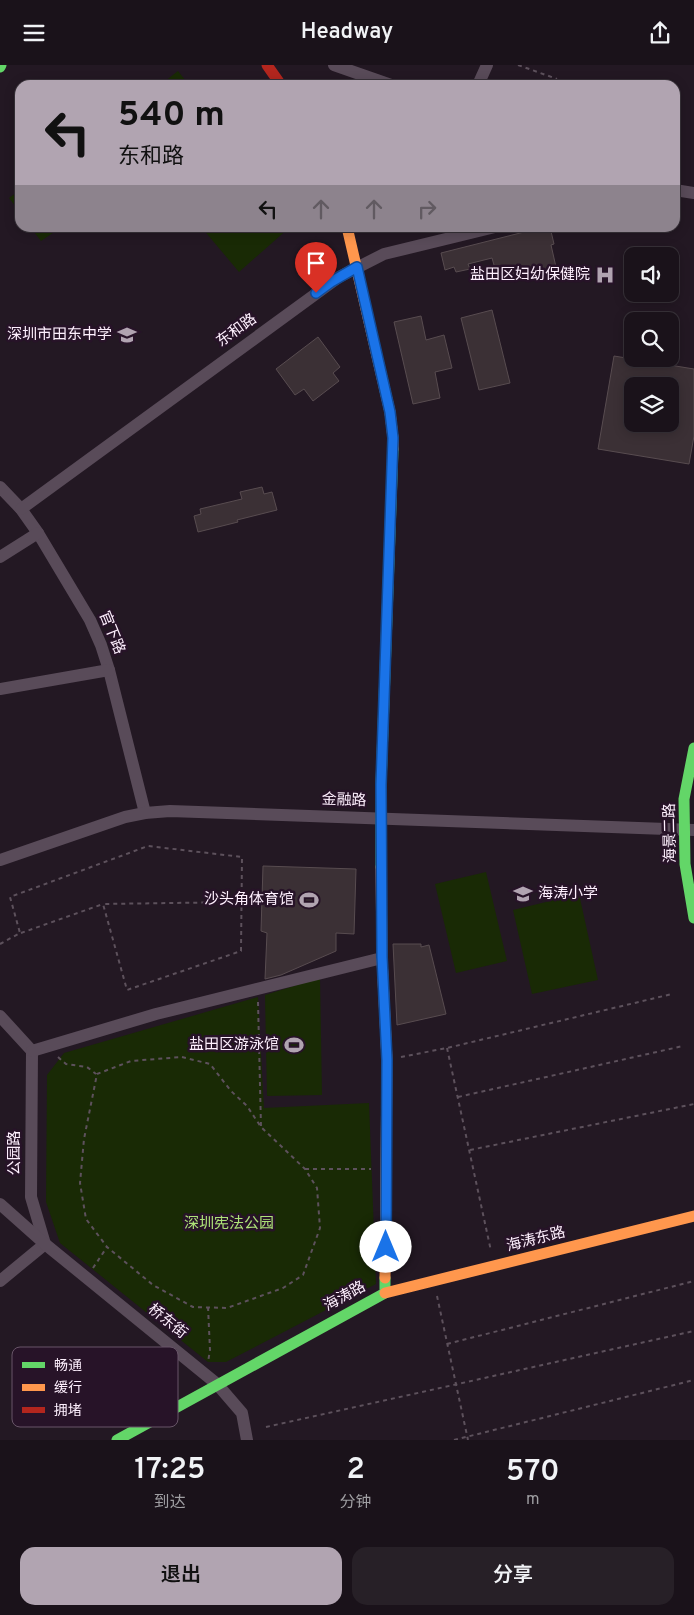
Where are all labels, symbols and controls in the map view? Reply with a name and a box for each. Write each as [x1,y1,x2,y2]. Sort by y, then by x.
icon: menu [20,19,48,47]
text: Headway [301,19,393,46]
icon: share [646,19,674,47]
text: 540 m [118,94,225,138]
icon: left [35,100,100,165]
text: 东和路 [118,144,184,171]
icon: left [254,195,282,223]
icon: ahead [307,195,335,223]
icon: ahead [360,195,388,223]
icon: right [413,195,441,223]
pin [295,242,337,293]
map controls [624,247,679,432]
button: sound [624,247,679,302]
icon: arrive [302,249,330,277]
hospital icon: 盐田区妇幼保健院 [594,264,616,286]
place label: 盐田区妇幼保健院 [470,265,590,285]
street label: 东和路 [213,310,261,352]
button: search [624,312,679,367]
school or university icon: 深圳市田东中学 [116,324,138,346]
place label: 深圳市田东中学 [7,326,112,345]
button: layers [624,377,679,432]
street label: 官下路 [94,609,128,657]
street label: 金融路 [321,791,367,811]
street label: 海景二路 [661,803,681,863]
school or university icon: 海涛小学 [512,883,534,905]
place label: 海涛小学 [538,885,598,904]
sports icon: 沙头角体育馆 [298,889,320,911]
place label: 沙头角体育馆 [204,890,294,910]
sports icon: 盐田区游泳馆 [283,1034,305,1056]
place label: 盐田区游泳馆 [189,1035,279,1055]
street label: 公园路 [6,1130,25,1176]
park label: 深圳宪法公园 [184,1215,274,1234]
position arrow [359,1220,411,1272]
street label: 海涛东路 [505,1224,567,1256]
street label: 海涛路 [321,1278,369,1316]
street label: 桥东街 [144,1300,190,1344]
legend [12,1347,178,1427]
text: 畅通 [54,1358,82,1375]
text: 缓行 [54,1380,82,1397]
text: 拥堵 [54,1403,82,1420]
text: 17:25 [134,1452,205,1489]
text: 2 [347,1452,365,1489]
text: 570 [506,1454,560,1491]
text: m [526,1490,540,1510]
text: 到达 [154,1493,186,1513]
text: 分钟 [340,1493,372,1513]
button: 退出 [20,1547,342,1605]
button: 分享 [352,1547,674,1605]

